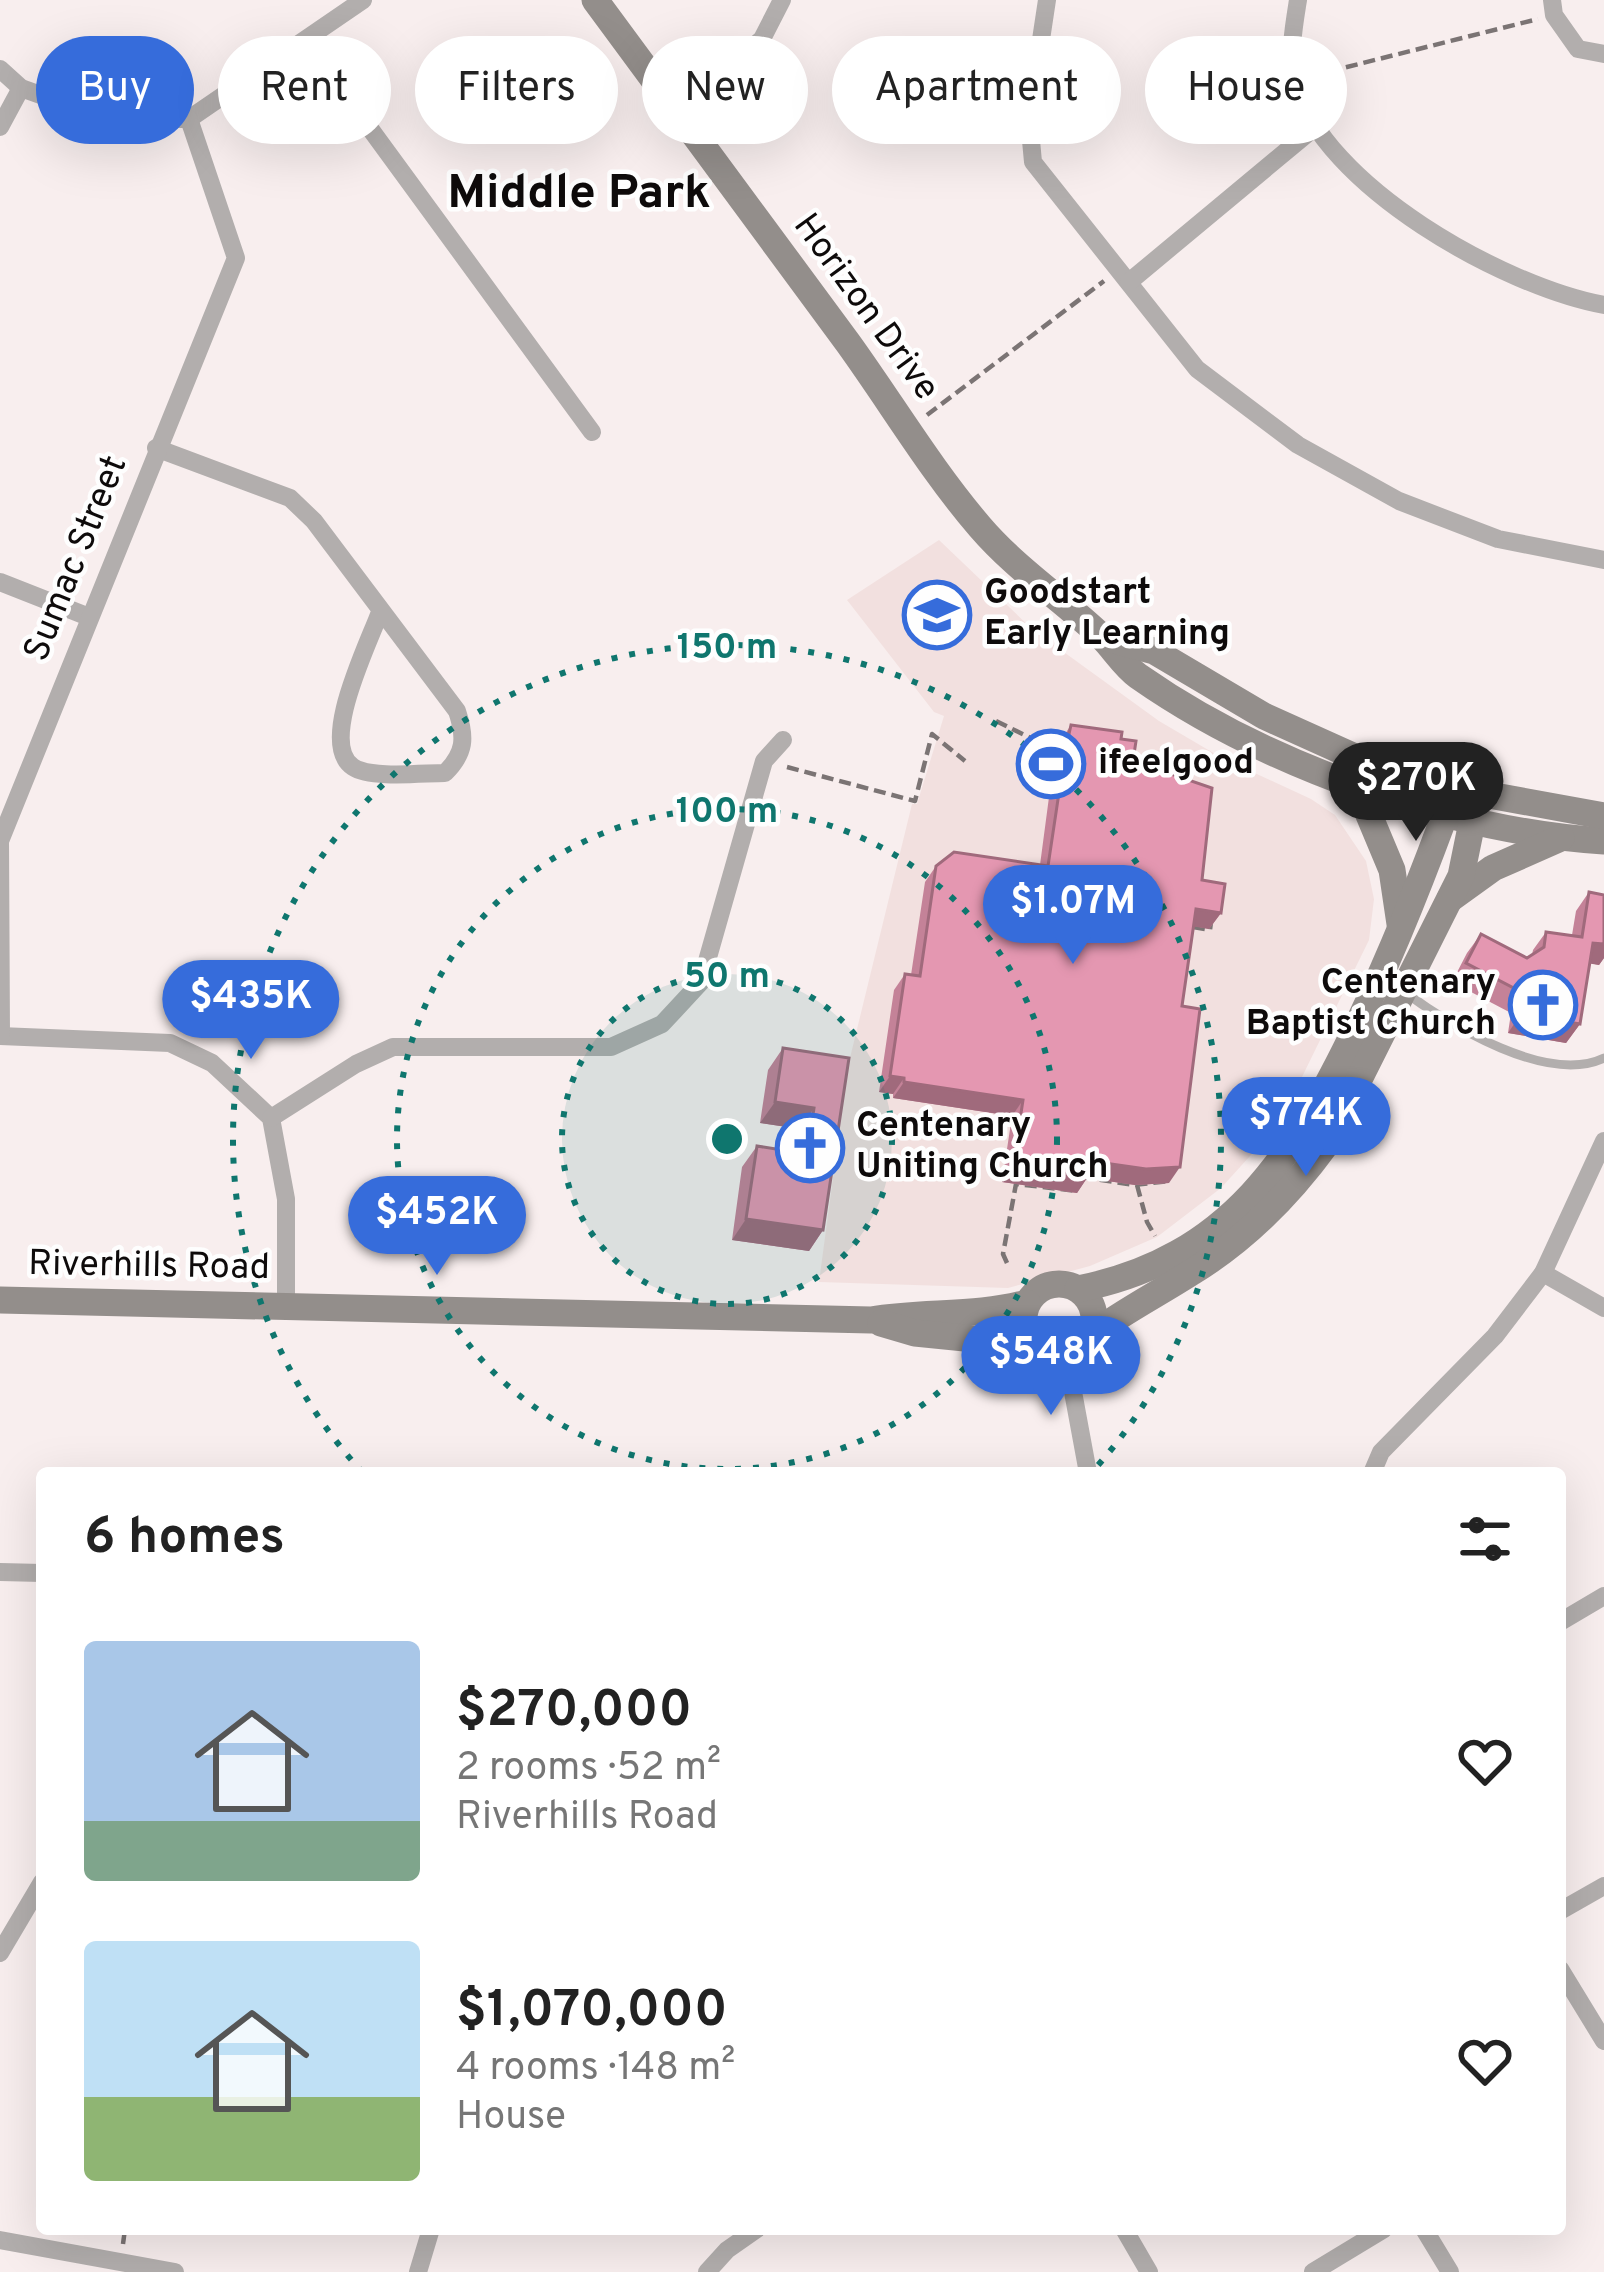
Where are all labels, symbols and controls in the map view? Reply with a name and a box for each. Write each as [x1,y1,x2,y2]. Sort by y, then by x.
chip: Buy [36,36,194,144]
chip: Rent [218,36,391,144]
chip: Filters [415,36,618,144]
chip: New [642,36,808,144]
chip: Apartment [832,36,1121,144]
chip: House [1145,36,1347,144]
district label: Middle Park [447,165,711,225]
street label: Horizon Drive [782,206,948,410]
street label: Sumac Street [15,449,139,669]
place label: Goodstart Early Learning [984,571,1230,658]
school or university icon: Goodstart Early Learning [902,580,972,650]
text: 150 m [677,626,777,672]
sports icon: ifeelgood [1016,729,1086,799]
place label: ifeelgood [1098,741,1254,787]
pin: $270K [1332,742,1500,844]
text: $270K [1355,756,1477,805]
text: 100 m [676,790,778,836]
pin: $1.07M [975,865,1171,967]
text: $1.07M [1010,879,1136,928]
text: 50 m [684,955,770,1001]
pin: $435K [167,960,335,1062]
place label: Centenary Baptist Church [1246,961,1496,1048]
church icon: Centenary Baptist Church [1508,970,1578,1040]
text: $435K [189,974,313,1023]
pin: $774K [1222,1077,1390,1179]
text: $774K [1249,1091,1363,1140]
place label: Centenary Uniting Church [856,1104,1109,1191]
church icon: Centenary Uniting Church [775,1113,845,1183]
centre of rings [706,1118,748,1160]
pin: $452K [353,1176,521,1278]
text: $452K [375,1190,499,1239]
street label: Riverhills Road [28,1242,270,1292]
pin: $548K [967,1316,1135,1418]
text: $548K [988,1330,1114,1379]
icon: filters [1452,1506,1518,1572]
text: 6 homes [84,1507,285,1572]
text: $270,000 [456,1680,692,1745]
icon: home [180,1689,324,1833]
icon: heart [1452,1728,1518,1794]
text: 2 rooms · 52 m² [456,1745,721,1794]
text: Riverhills Road [456,1794,718,1843]
text: $1,070,000 [456,1980,728,2045]
icon: home [180,1989,324,2133]
icon: heart [1452,2028,1518,2094]
text: 4 rooms · 148 m² [456,2045,735,2094]
text: House [456,2094,566,2143]

